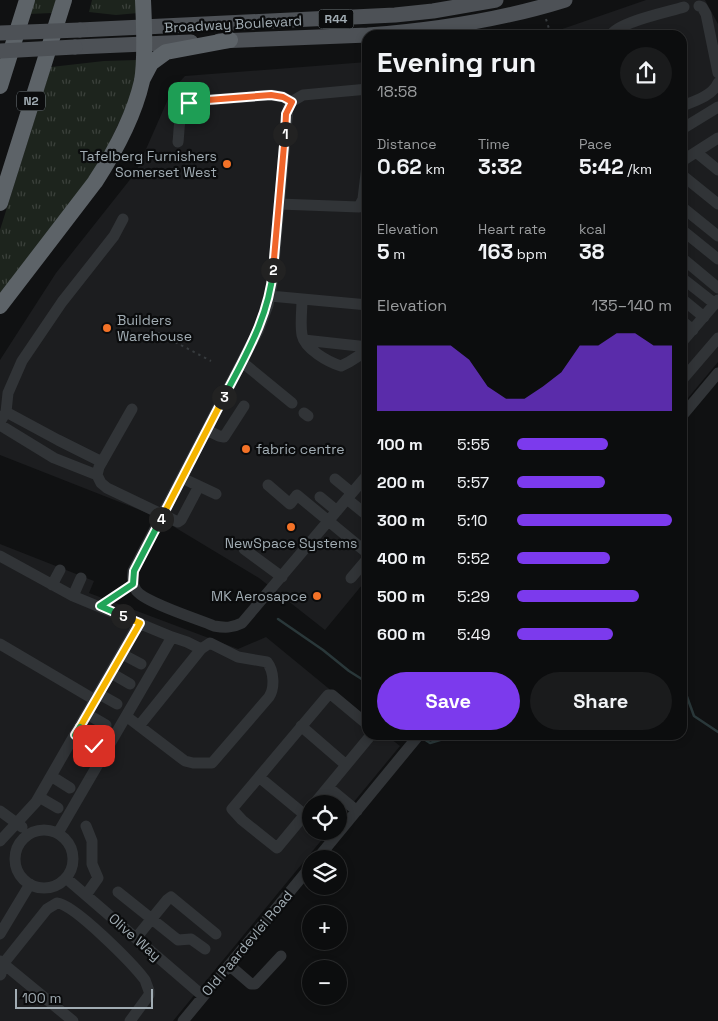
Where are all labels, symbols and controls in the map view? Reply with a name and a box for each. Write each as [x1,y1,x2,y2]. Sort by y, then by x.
road number: R44 [318,10,354,28]
street label: Broadway Boulevard [163,11,303,37]
text: Evening run [377,44,536,80]
button: share [620,47,672,99]
text: 18:58 [377,81,417,102]
pin [168,82,210,124]
icon: arrive [175,89,203,117]
road number: N2 [17,92,45,110]
pin: 1 [272,122,298,146]
text: 1 [282,125,289,143]
text: Distance [377,135,437,153]
text: Time [478,135,510,153]
text: Pace [579,135,612,153]
place label: Tafelberg Furnishers Somerset West [80,147,217,181]
text: 0.62 [377,153,422,180]
text: 3:32 [478,153,522,180]
text: 5:42 [579,153,624,180]
marker: Tafelberg Furnishers Somerset West [221,158,233,170]
text: km [422,160,445,178]
text: /km [624,160,652,178]
text: Elevation [377,220,438,238]
text: Heart rate [478,220,546,238]
text: kcal [579,220,606,238]
text: 5 [377,238,390,265]
text: 163 [478,238,513,265]
text: 38 [579,238,604,265]
text: m [390,245,405,263]
text: bpm [513,245,547,263]
pin: 2 [260,258,286,282]
text: 2 [269,261,278,279]
text: Elevation [377,295,447,316]
text: 135–140 m [592,295,672,316]
place label: Builders Warehouse [117,311,192,345]
marker: Builders Warehouse [101,322,113,334]
pin: 3 [212,384,236,410]
text: 3 [220,388,229,406]
text: 100 m [377,434,423,455]
text: 5:55 [457,434,490,455]
place label: fabric centre [256,440,345,458]
marker: fabric centre [240,443,252,455]
text: 200 m [377,472,425,493]
text: 5:57 [457,472,489,493]
pin: 4 [148,506,174,532]
text: 4 [157,510,166,528]
text: 300 m [377,510,425,531]
text: 5:10 [457,510,488,531]
marker: NewSpace Systems [285,521,297,533]
place label: NewSpace Systems [225,534,357,552]
text: 400 m [377,548,426,569]
text: 5:52 [457,548,490,569]
text: 500 m [377,586,425,607]
text: 5:29 [457,586,490,607]
place label: MK Aerosapce [211,587,307,605]
marker: MK Aerosapce [311,590,323,602]
pin: 5 [110,604,136,628]
text: 5 [119,607,128,625]
text: 600 m [377,624,425,645]
text: 5:49 [457,624,490,645]
button: Save [377,672,520,730]
button: Share [530,672,672,730]
pin [73,725,115,767]
icon: check [80,732,108,760]
map controls [302,795,347,1005]
button: locate [302,795,347,840]
button: layers [302,850,347,895]
street label: Old Paardevlei Road [198,886,296,1000]
button: + [302,905,347,950]
street label: Olive Way [105,909,165,965]
button: − [302,960,347,1005]
scale bar [15,986,152,1009]
text: 100 m [22,989,61,1007]

